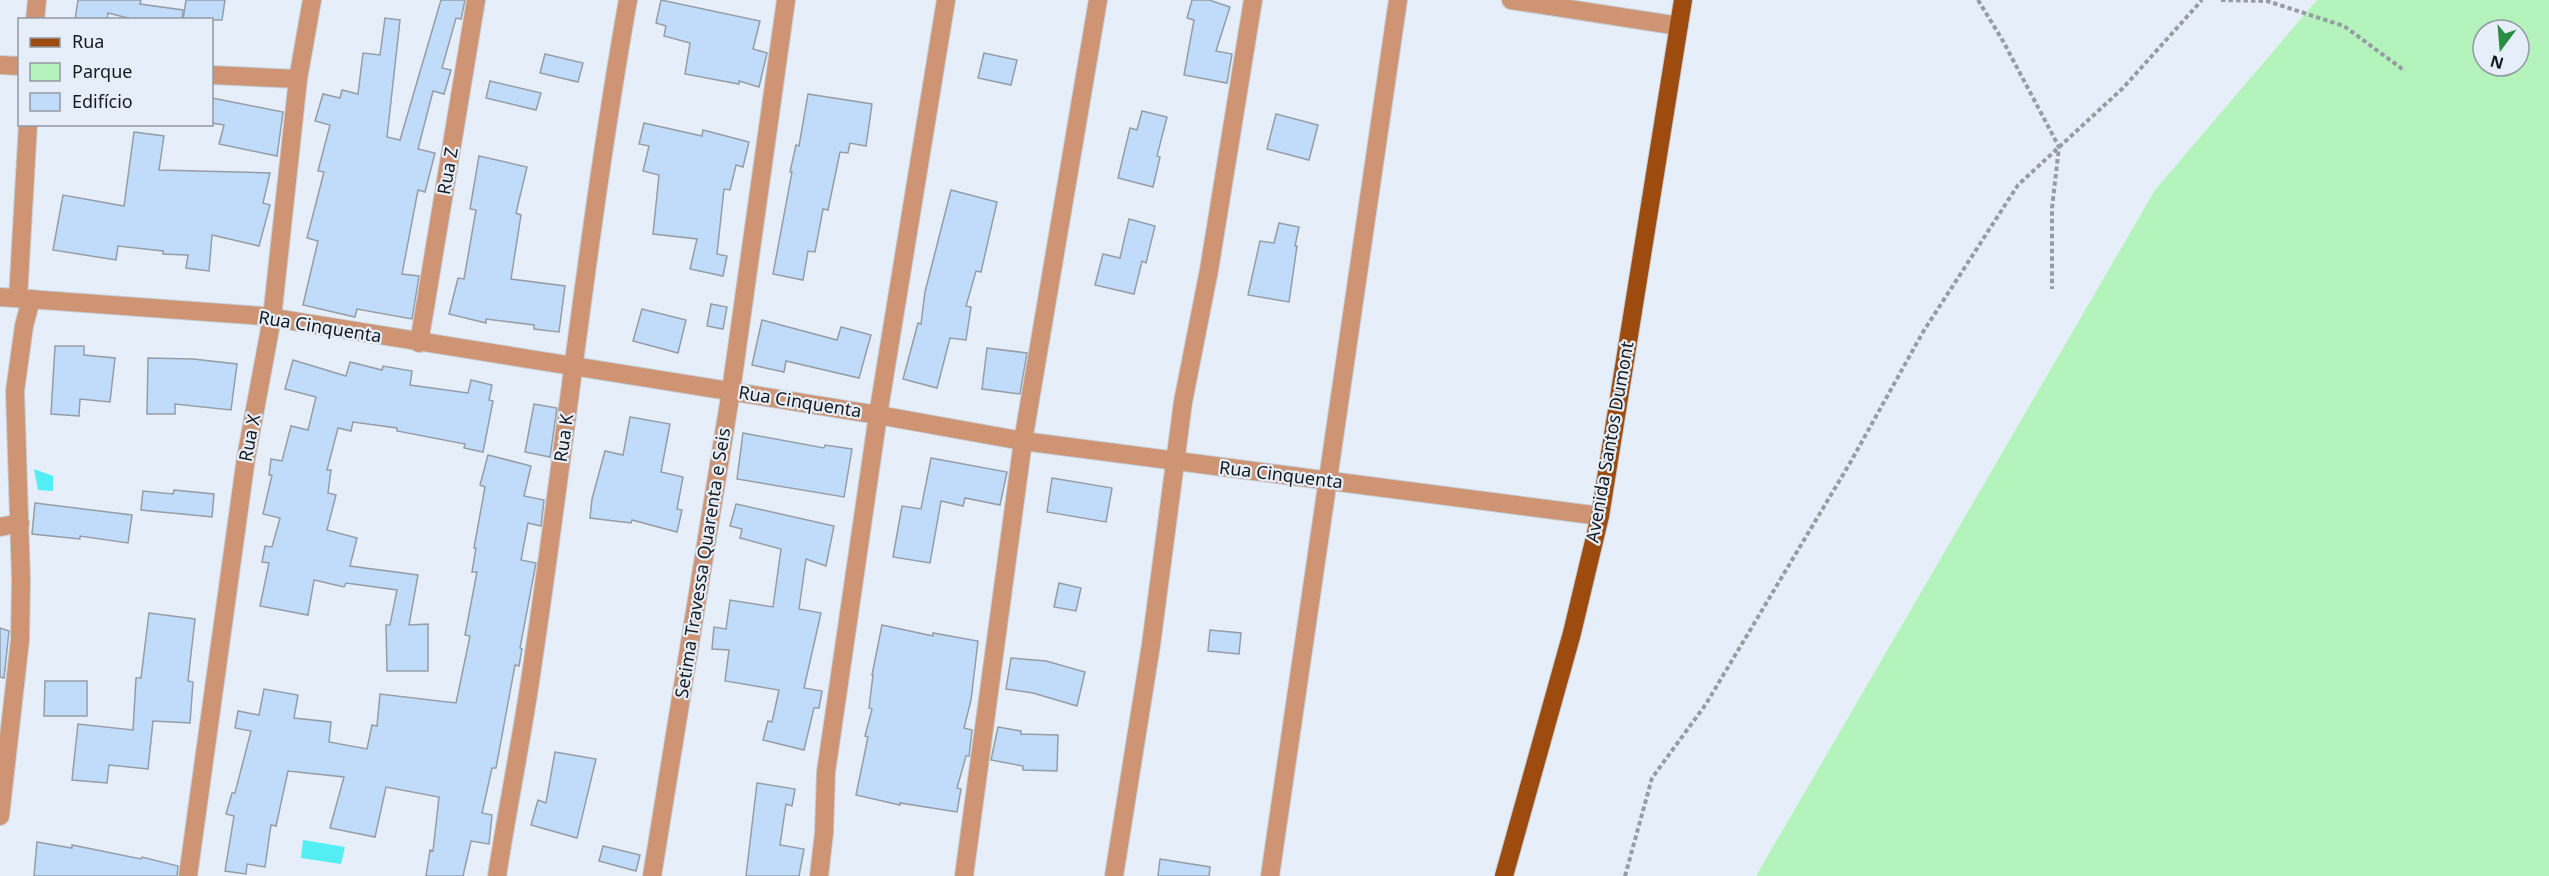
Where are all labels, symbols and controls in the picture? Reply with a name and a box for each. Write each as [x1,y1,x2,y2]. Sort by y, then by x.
legend [18,18,213,126]
north arrow [2471,18,2531,78]
text: Rua [72,29,104,53]
text: N [2488,50,2506,75]
text: Parque [72,59,132,83]
text: Edifício [72,89,133,113]
street label: Rua Z [431,145,463,196]
street label: Rua Cinquenta [257,304,383,348]
street label: Avenida Santos Dumont [1580,339,1639,544]
street label: Rua Cinquenta [737,379,863,423]
street label: Rua K [548,411,578,463]
street label: Rua X [233,412,265,463]
street label: Setima Travessa Quarenta e Seis [669,426,735,700]
street label: Rua Cinquenta [1218,455,1344,493]

